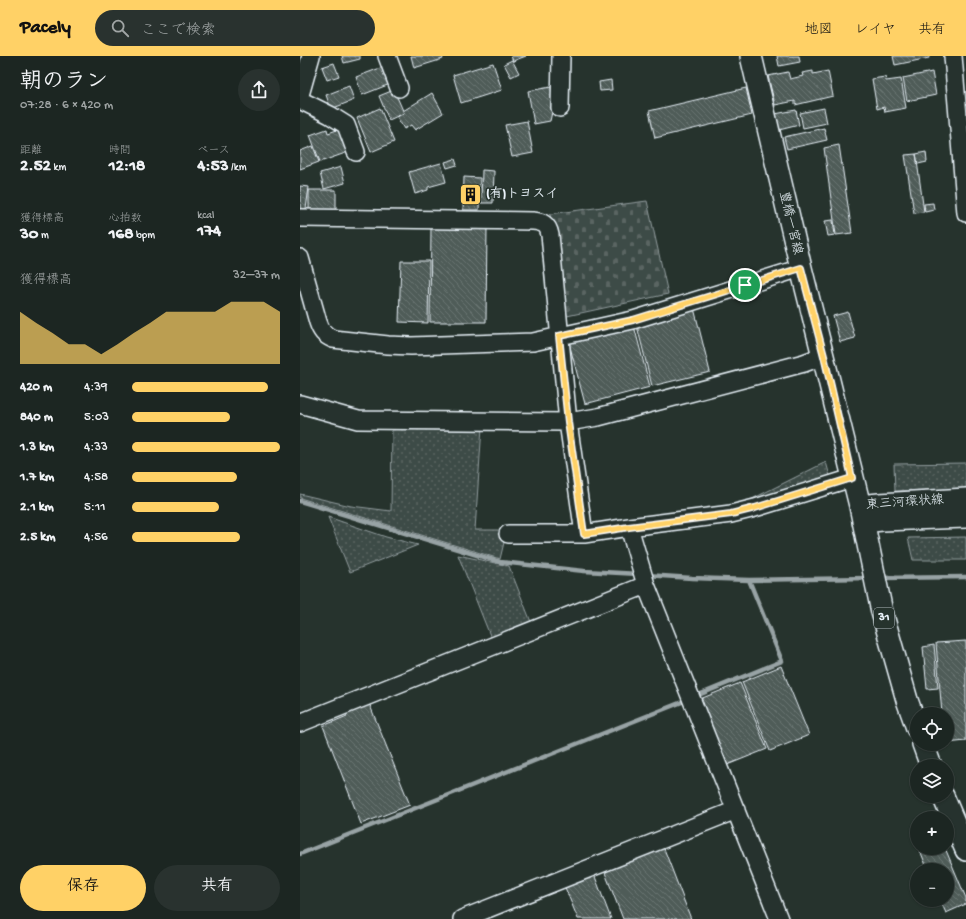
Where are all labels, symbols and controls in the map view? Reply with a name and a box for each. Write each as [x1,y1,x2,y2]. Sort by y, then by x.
search box [95,10,375,46]
text: Pacely [20,17,71,40]
icon: search [109,17,131,39]
text: ここで検索 [141,22,216,40]
text: 地図 [805,22,833,39]
text: レイヤ [855,22,896,39]
text: 共有 [918,22,946,39]
button: share [238,69,280,111]
text: 朝のラン [20,70,108,96]
text: 07:28 · 6 × 420 m [20,98,113,113]
text: 距離 [20,145,42,157]
text: 時間 [109,145,131,157]
text: ペース [197,145,230,157]
text: 2.52 [20,157,51,177]
text: 12:18 [109,157,145,177]
text: 4:53 [197,157,228,177]
text: km [51,162,66,174]
text: /km [228,162,246,174]
building icon: (有)トヨスイ [458,181,484,207]
place label: (有)トヨスイ [486,186,558,202]
street label: 豊橋一宮線 [775,190,805,257]
text: kcal [197,210,215,222]
text: 獲得標高 [20,213,64,225]
text: 心拍数 [109,213,142,225]
text: 174 [197,222,221,242]
text: 30 [20,225,38,245]
text: 168 [109,225,133,245]
text: m [38,230,49,242]
text: bpm [133,230,155,242]
text: 32–37 m [233,268,280,283]
pin [728,268,762,302]
text: 獲得標高 [20,273,72,288]
icon: arrive [734,274,756,296]
text: 420 m [20,380,52,395]
text: 4:39 [84,380,108,395]
text: 840 m [20,410,53,425]
text: 5:03 [84,410,109,425]
text: 1.3 km [20,440,54,455]
text: 4:33 [84,440,108,455]
text: 1.7 km [20,470,54,485]
text: 4:58 [84,470,108,485]
street label: 東三河環状線 [865,492,945,513]
text: 2.1 km [20,500,54,515]
text: 5:11 [84,500,105,515]
text: 2.5 km [20,530,55,545]
text: 4:56 [84,530,108,545]
road number: 31 [874,608,894,628]
map controls [910,707,954,907]
button: locate [910,707,954,751]
button: layers [910,759,954,803]
button: + [910,811,954,855]
button: − [910,863,954,907]
button: 保存 [20,865,146,911]
button: 共有 [154,865,280,911]

